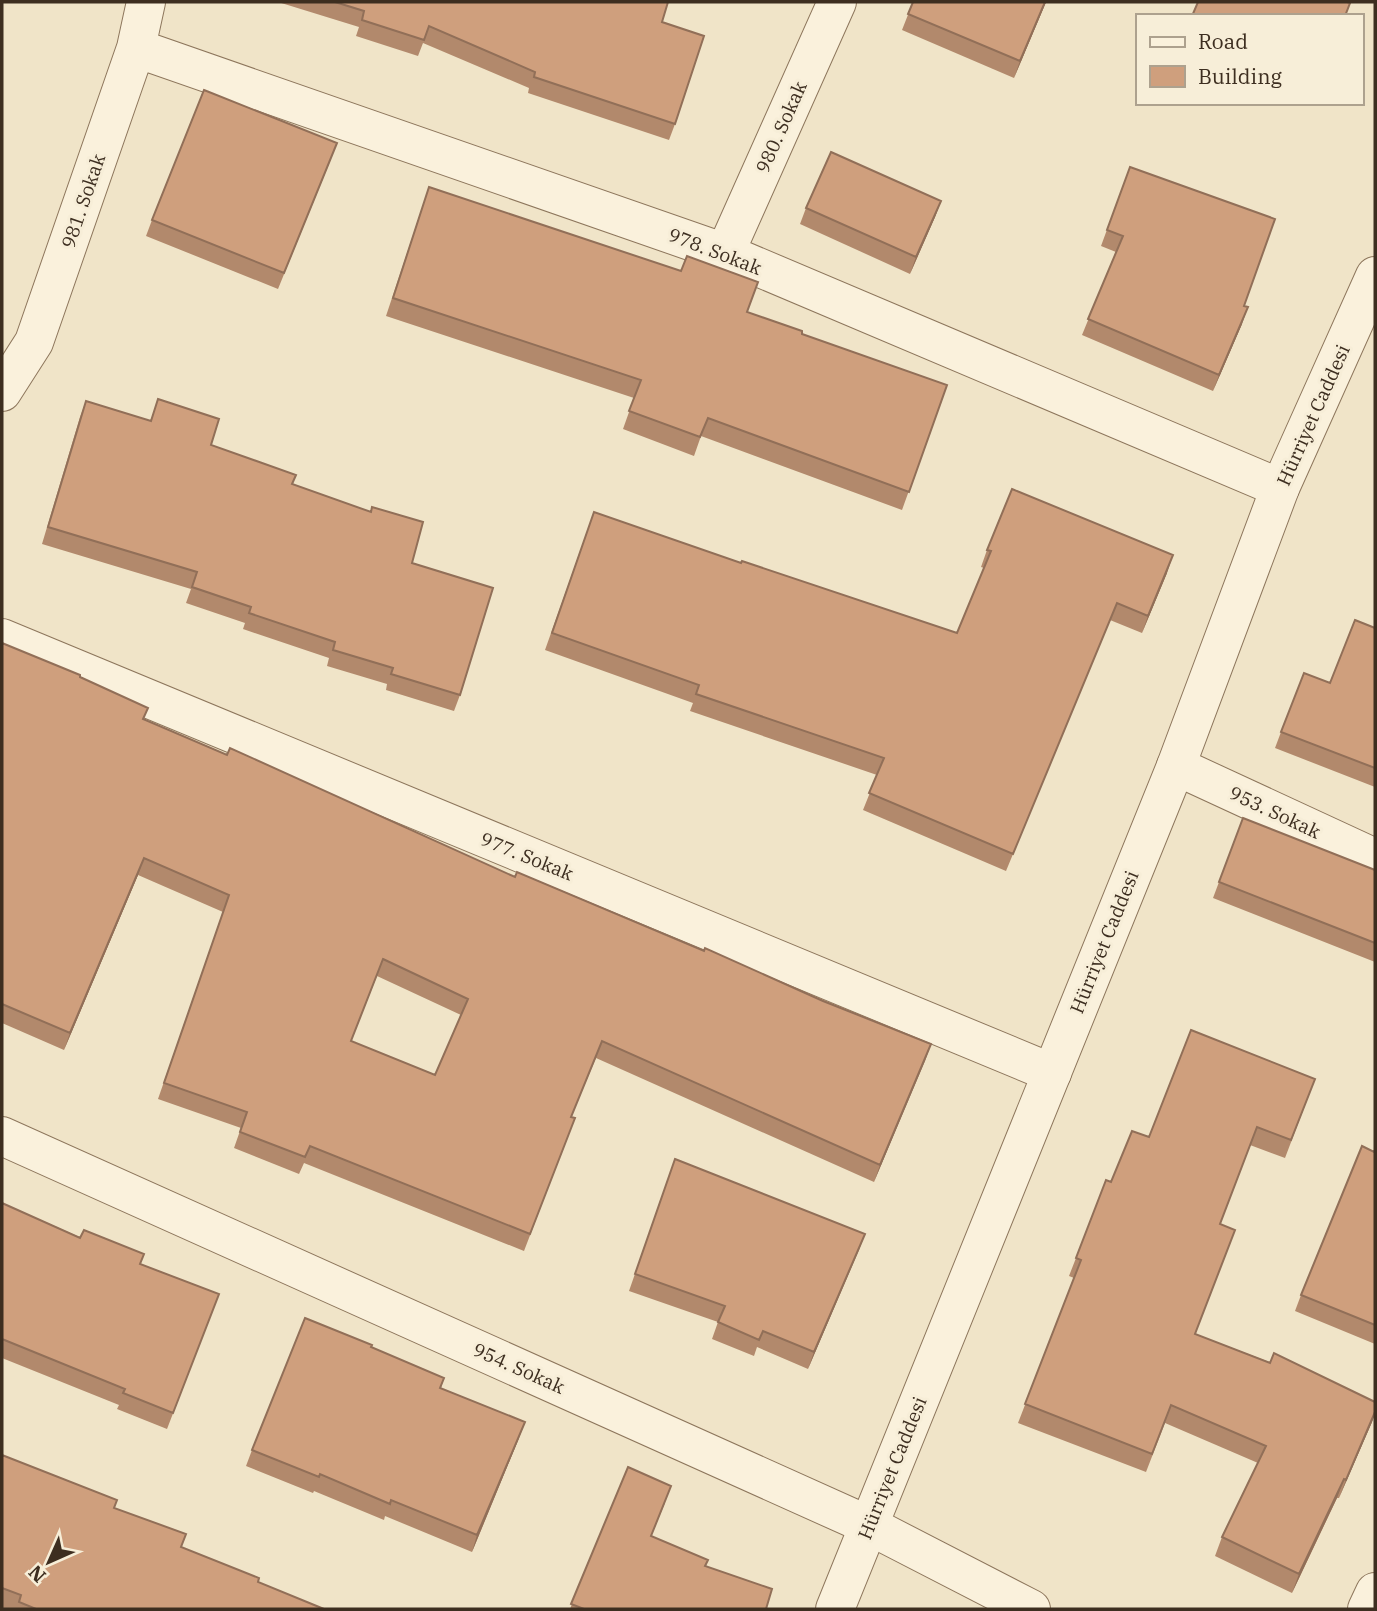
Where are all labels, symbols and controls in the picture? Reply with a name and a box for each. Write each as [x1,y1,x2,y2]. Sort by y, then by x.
legend [1136,14,1363,105]
text: Road [1198,27,1248,55]
text: Building [1198,62,1283,90]
street label: 980. Sokak [750,77,812,177]
street label: 981. Sokak [56,151,110,251]
street label: 978. Sokak [665,222,765,280]
street label: Hürriyet Caddesi [1271,341,1355,489]
street label: 953. Sokak [1225,780,1325,844]
street label: 977. Sokak [477,826,577,886]
street label: Hürriyet Caddesi [1064,867,1144,1017]
street label: 954. Sokak [469,1337,569,1399]
street label: Hürriyet Caddesi [852,1393,932,1543]
north arrow [14,1527,84,1597]
text: N [23,1560,51,1588]

